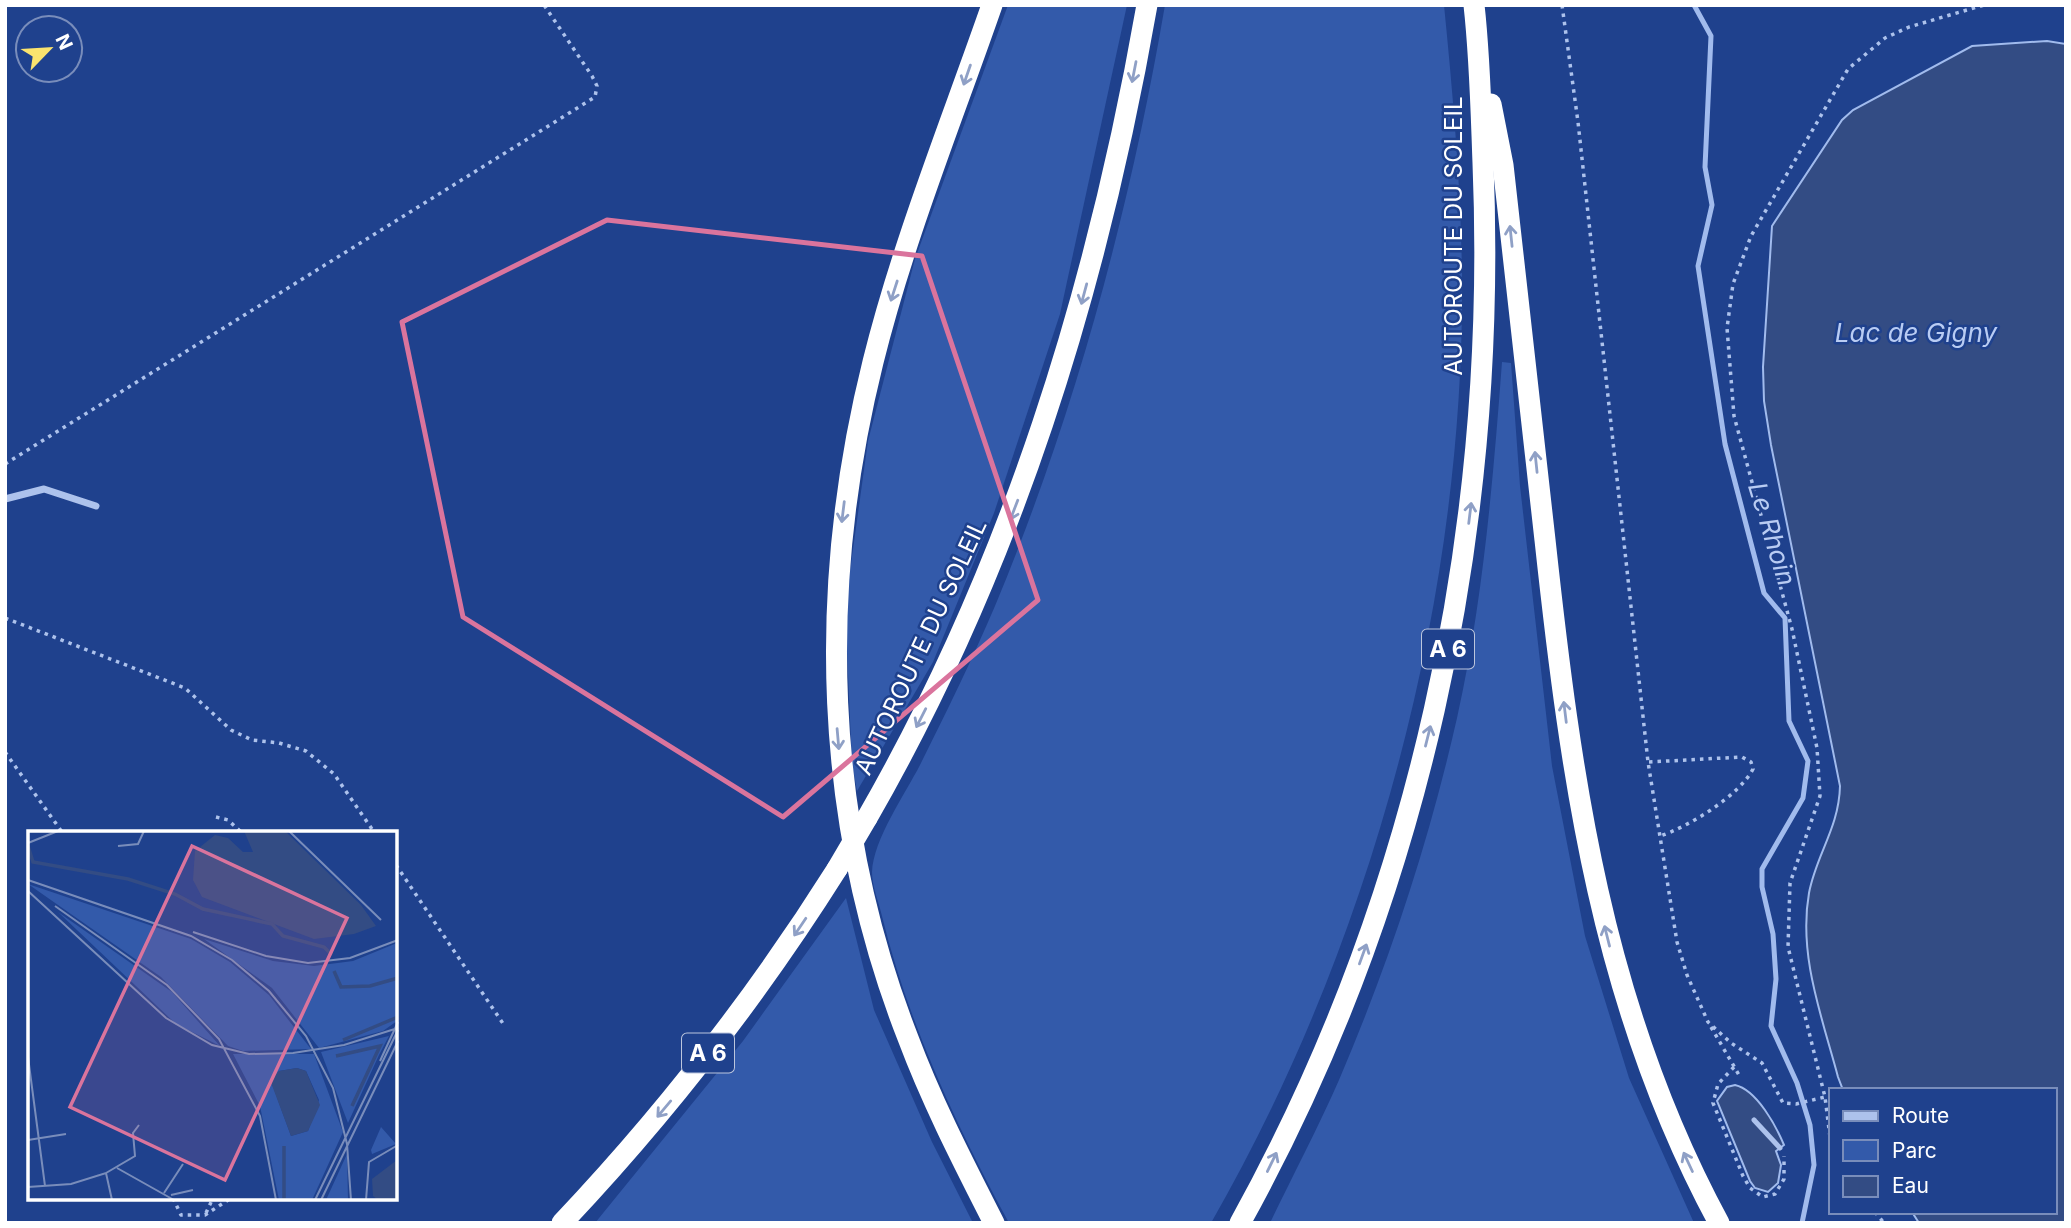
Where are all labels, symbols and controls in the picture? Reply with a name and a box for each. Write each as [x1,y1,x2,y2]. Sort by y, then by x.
north arrow [14,14,84,84]
text: N [50,31,77,53]
one-way arrow [1127,60,1141,83]
one-way arrow [960,64,972,86]
street label: AUTOROUTE DU SOLEIL [1439,96,1468,376]
one-way arrow [1504,225,1517,248]
one-way arrow [887,279,899,301]
one-way arrow [1076,283,1089,305]
water label: Lac de Gigny [1835,317,1999,348]
one-way arrow [1529,451,1542,474]
water label: Le Rhoin [1742,478,1803,589]
one-way arrow [1006,499,1019,521]
one-way arrow [837,500,850,523]
one-way arrow [1463,502,1476,525]
street label: AUTOROUTE DU SOLEIL [848,514,993,779]
road number: A 6 [1422,629,1474,668]
one-way arrow [1559,701,1572,724]
one-way arrow [914,707,927,728]
one-way arrow [1422,725,1435,748]
one-way arrow [832,727,845,750]
inset map [28,831,397,1200]
one-way arrow [793,917,807,936]
one-way arrow [1600,925,1613,948]
one-way arrow [1358,944,1370,966]
road number: A 6 [682,1034,734,1072]
legend [1829,1088,2057,1214]
one-way arrow [656,1099,671,1117]
text: Route [1892,1103,1949,1128]
text: Parc [1892,1138,1937,1163]
one-way arrow [1266,1152,1279,1173]
one-way arrow [1681,1152,1694,1173]
text: Eau [1892,1173,1929,1198]

